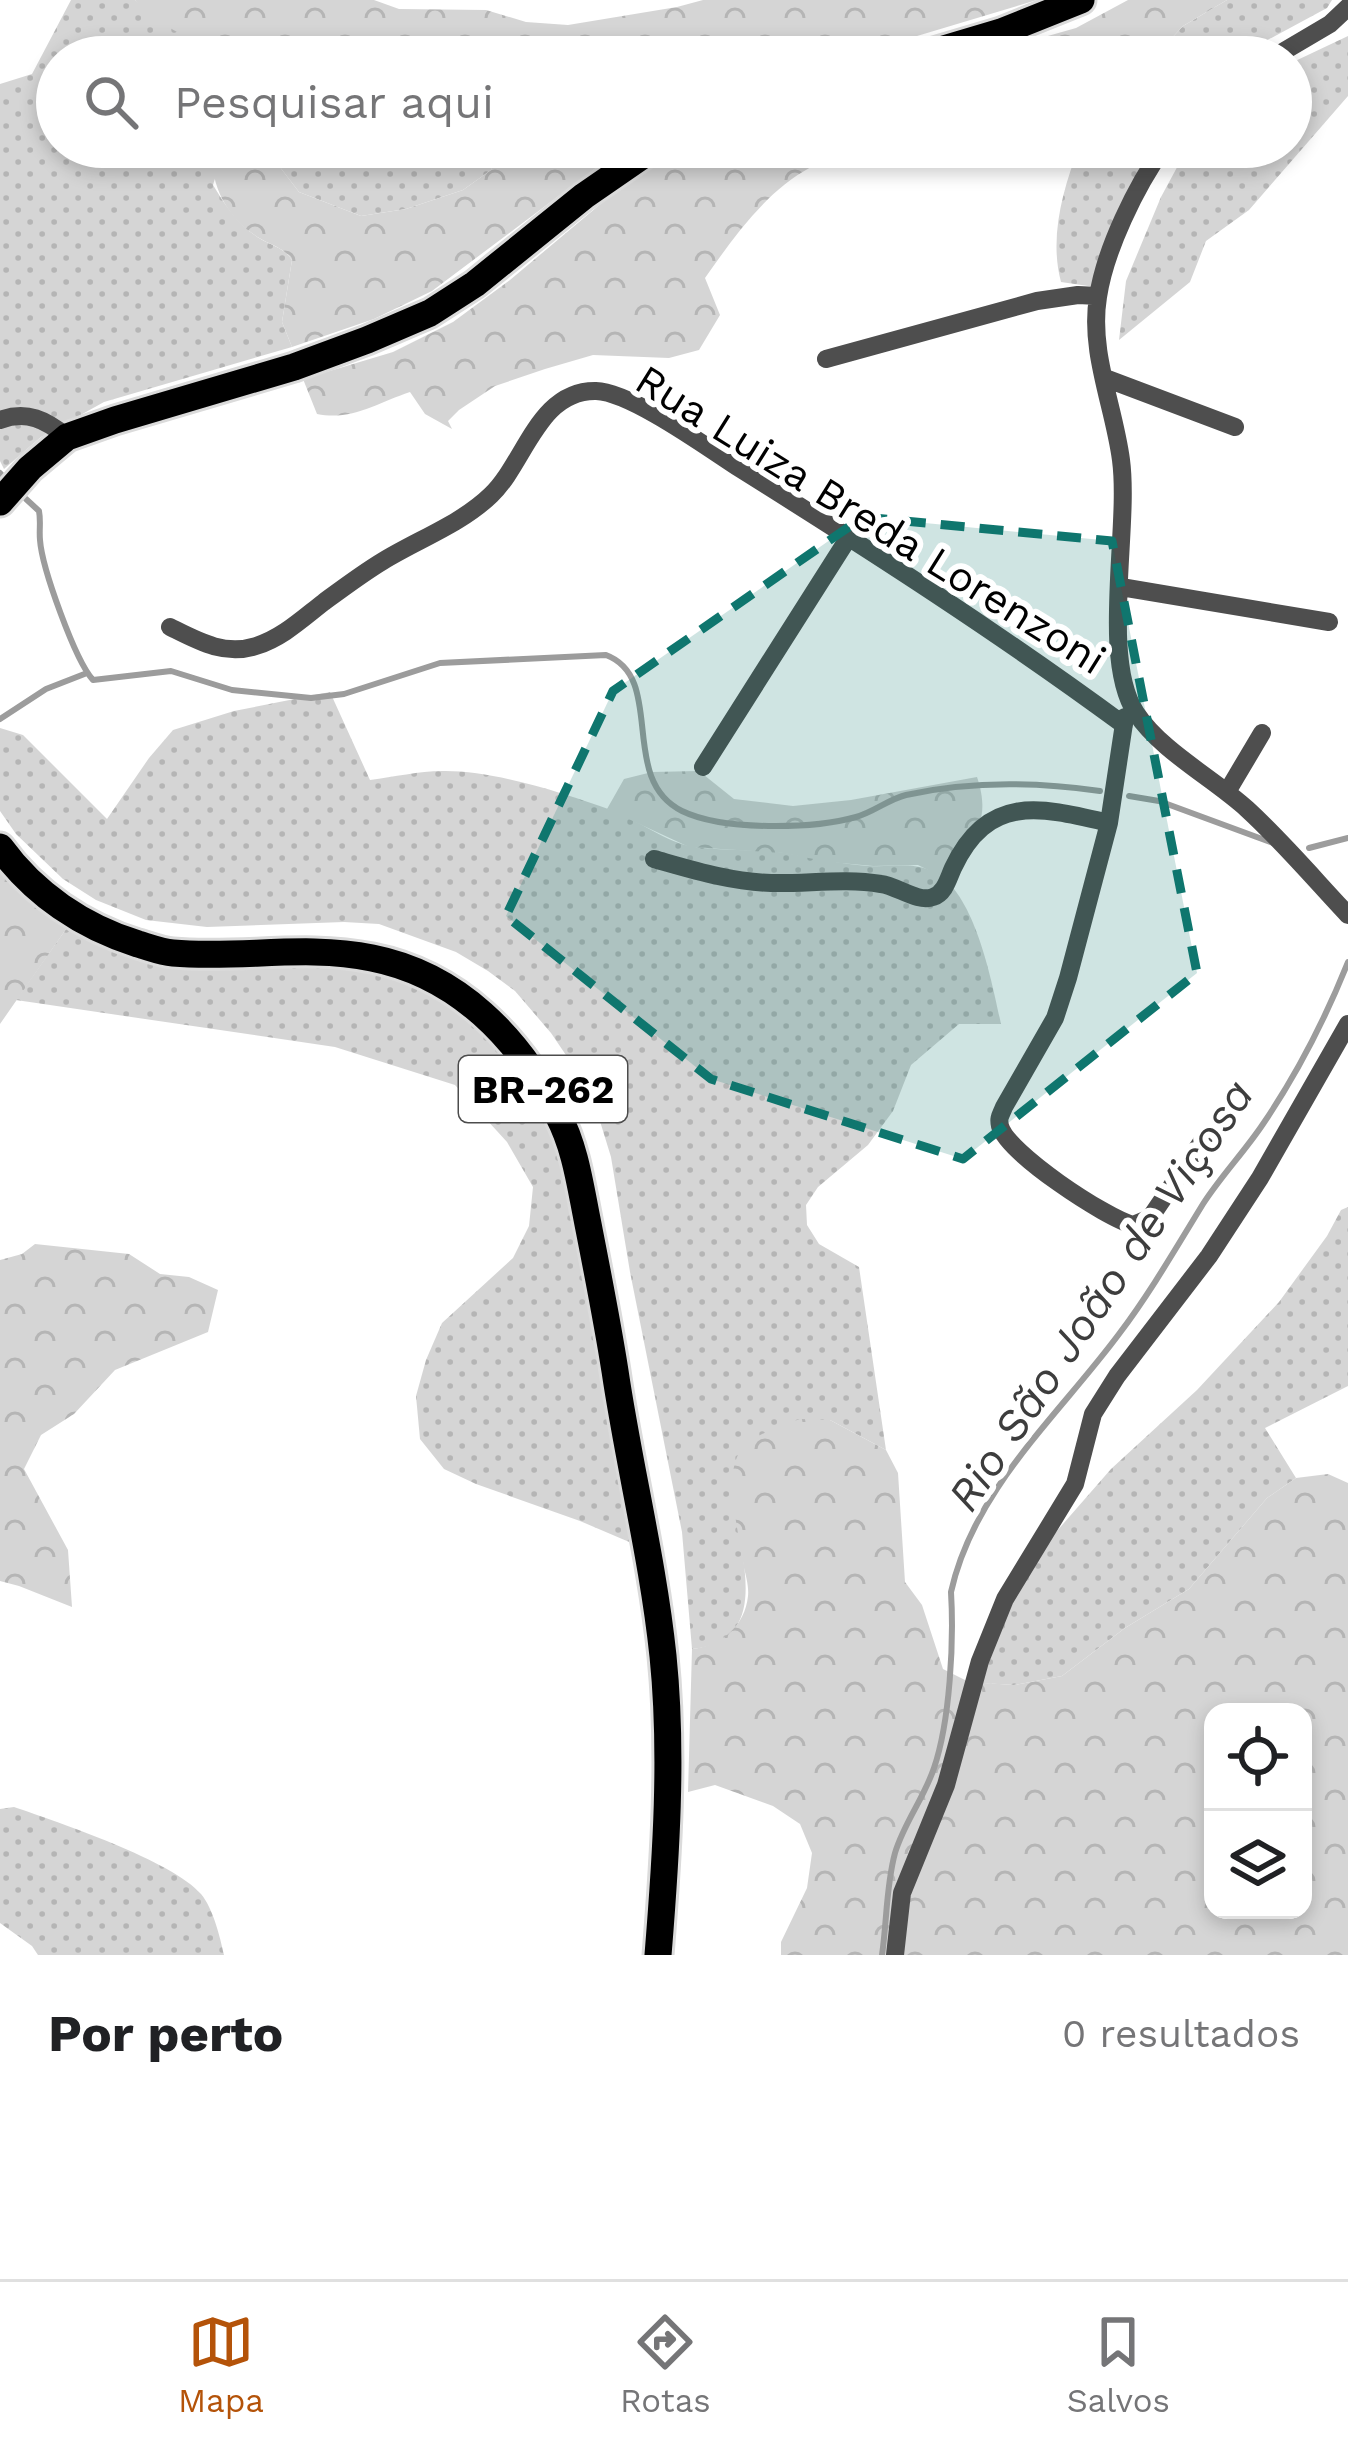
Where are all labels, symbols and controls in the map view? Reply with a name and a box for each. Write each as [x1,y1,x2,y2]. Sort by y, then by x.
search box [36,36,1312,168]
icon: search [78,69,144,135]
text: Pesquisar aqui [174,76,494,129]
street label: Rua Luiza Breda Lorenzoni [627,354,1114,684]
road number: BR-262 [459,1056,627,1122]
water label: Rio São João de Viçosa [936,1070,1264,1521]
map controls [1204,1703,1312,1919]
button: locate [1204,1703,1312,1811]
button: layers [1204,1811,1312,1919]
text: Por perto [48,2004,283,2063]
text: 0 resultados [1062,2011,1300,2056]
tab: Mapa [178,2309,264,2420]
tab: Rotas [620,2309,711,2420]
tab: Salvos [1067,2309,1170,2420]

